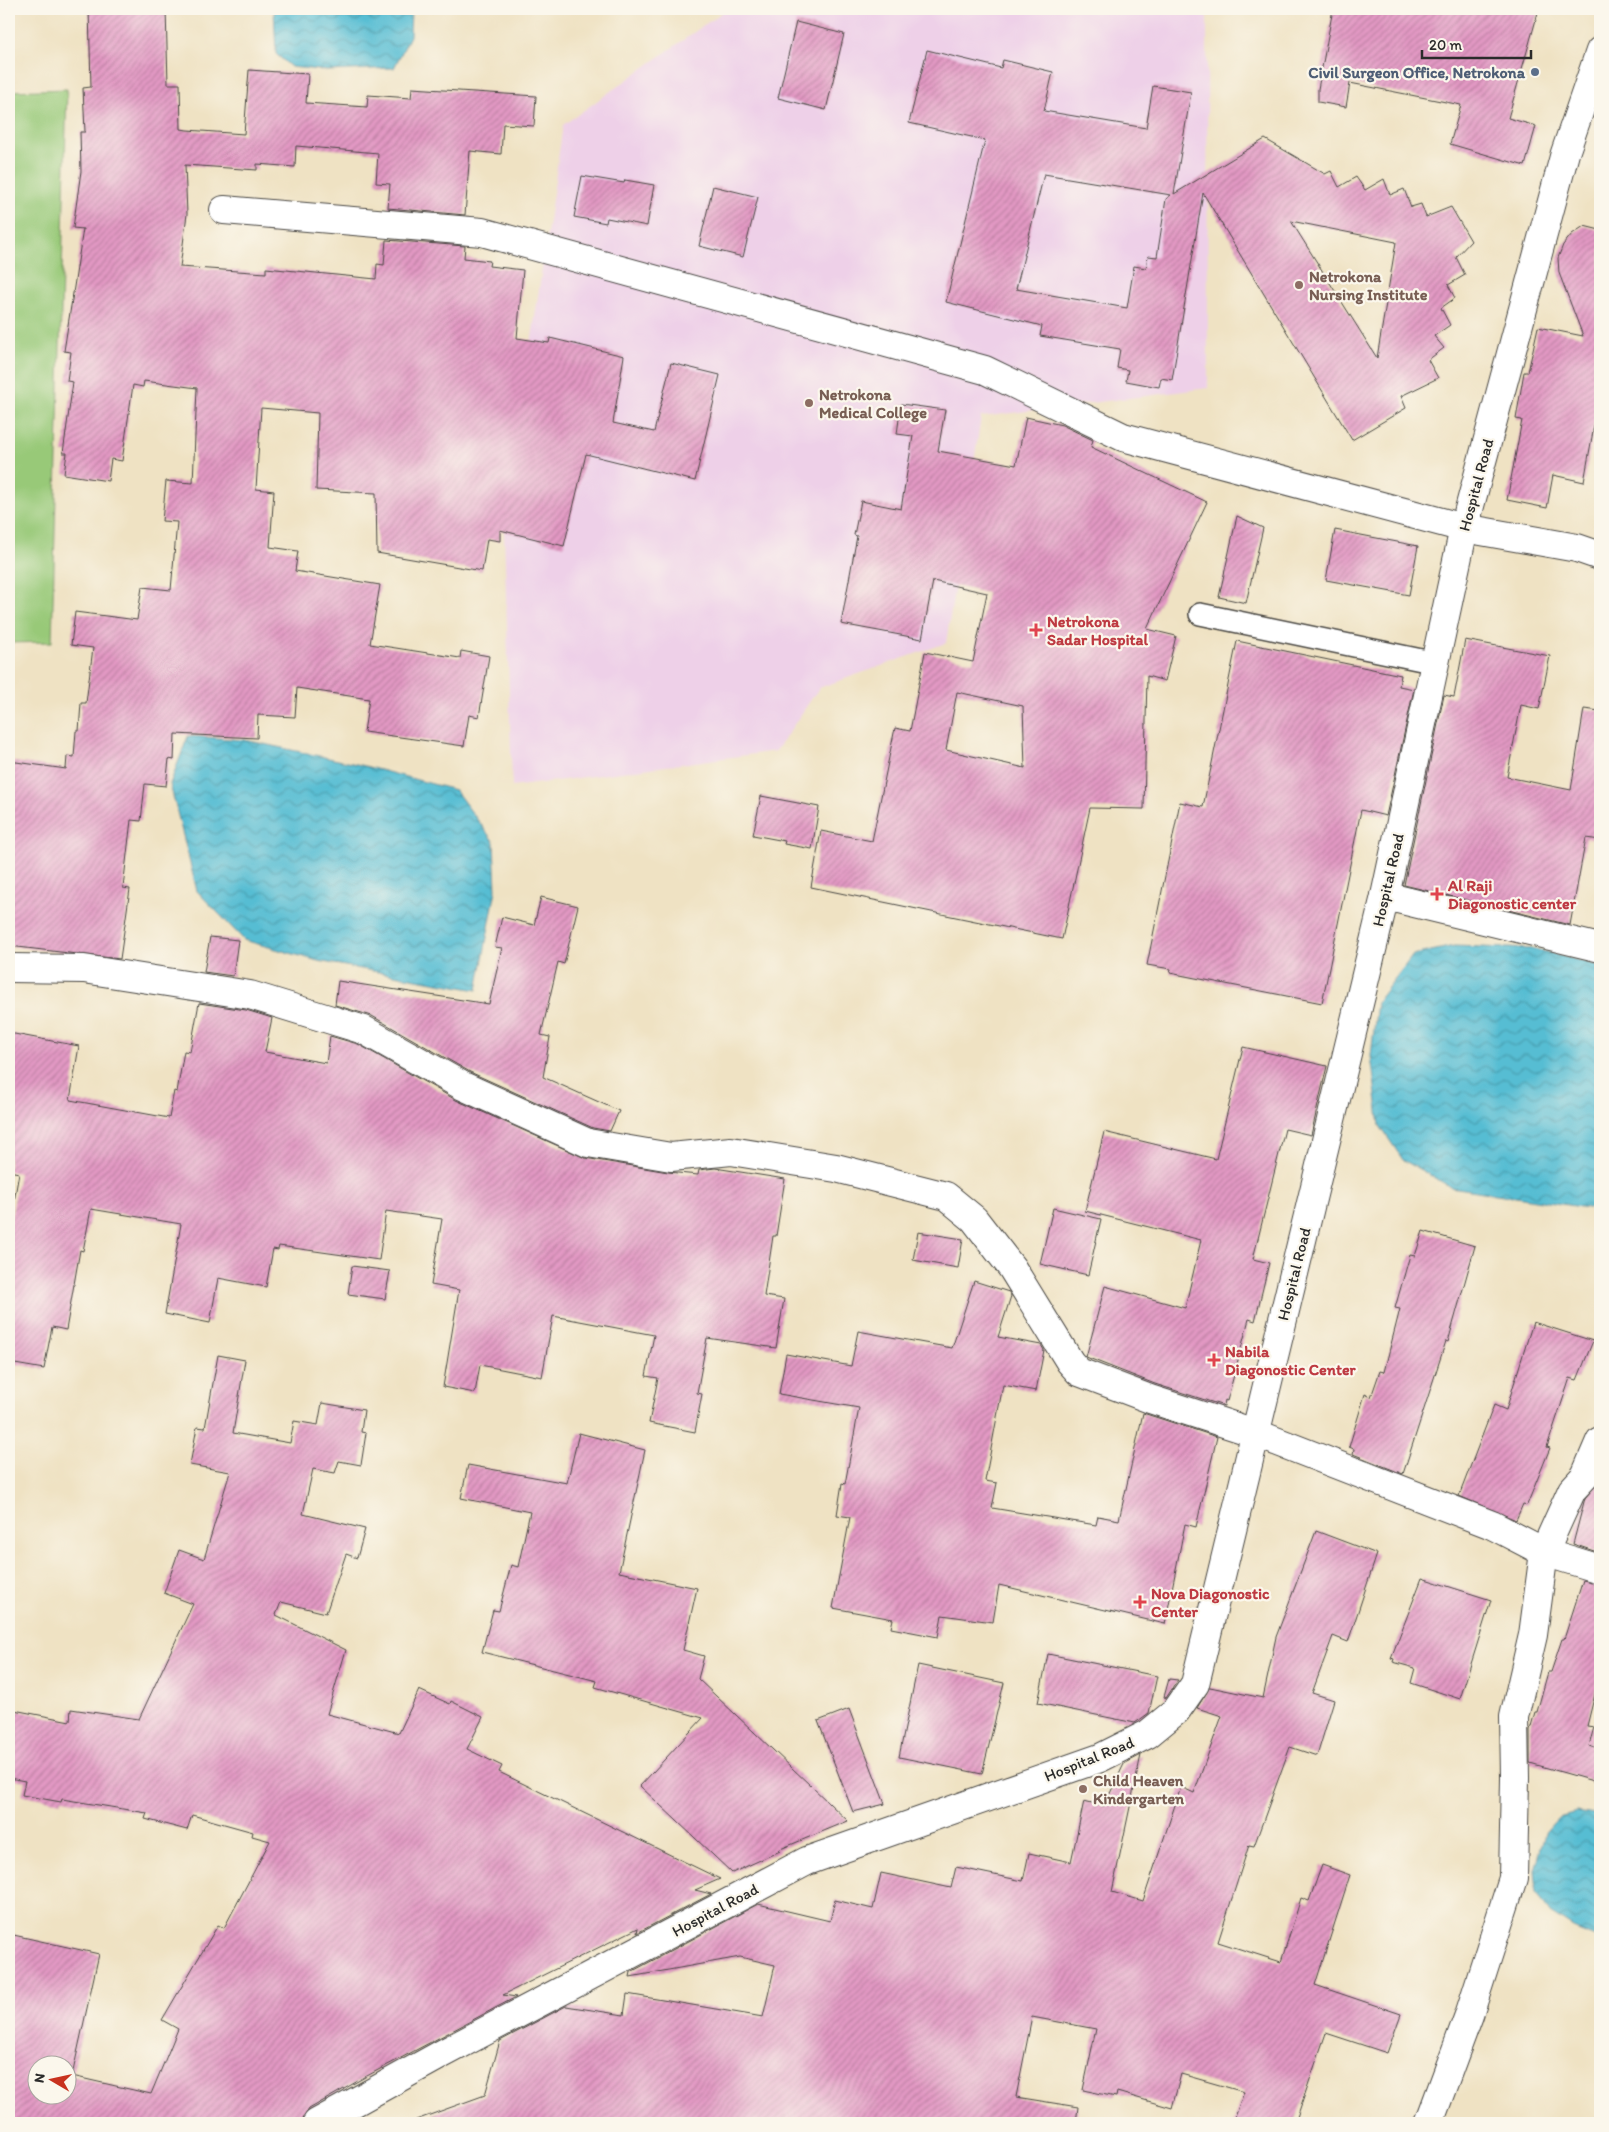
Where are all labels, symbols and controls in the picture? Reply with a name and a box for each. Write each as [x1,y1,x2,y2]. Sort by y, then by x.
scale bar [1422,28,1530,60]
text: 20 m [1429,36,1463,54]
place label: Civil Surgeon Office, Netrokona [1308,63,1526,83]
marker: Civil Surgeon Office, Netrokona [1529,66,1541,78]
place label: Netrokona Nursing Institute [1309,267,1428,305]
marker: Netrokona Nursing Institute [1293,279,1305,291]
place label: Netrokona Medical College [819,385,927,423]
marker: Netrokona Medical College [803,397,815,409]
street label: Hospital Road [1455,436,1498,533]
place label: Netrokona Sadar Hospital [1047,612,1148,650]
marker: Netrokona Sadar Hospital [1029,623,1043,637]
street label: Hospital Road [1368,831,1408,928]
place label: Al Raji Diagonostic center [1447,876,1577,914]
marker: Al Raji Diagonostic center [1430,887,1444,901]
street label: Hospital Road [1273,1225,1315,1322]
place label: Nabila Diagonostic Center [1225,1342,1357,1380]
marker: Nabila Diagonostic Center [1207,1353,1221,1367]
place label: Nova Diagonostic Center [1151,1584,1270,1621]
marker: Nova Diagonostic Center [1133,1595,1147,1609]
street label: Hospital Road [1041,1732,1137,1786]
place label: Child Heaven Kindergarten [1093,1771,1185,1809]
marker: Child Heaven Kindergarten [1077,1783,1089,1795]
street label: Hospital Road [669,1879,762,1941]
north arrow [28,2054,78,2104]
text: N [31,2072,49,2084]

